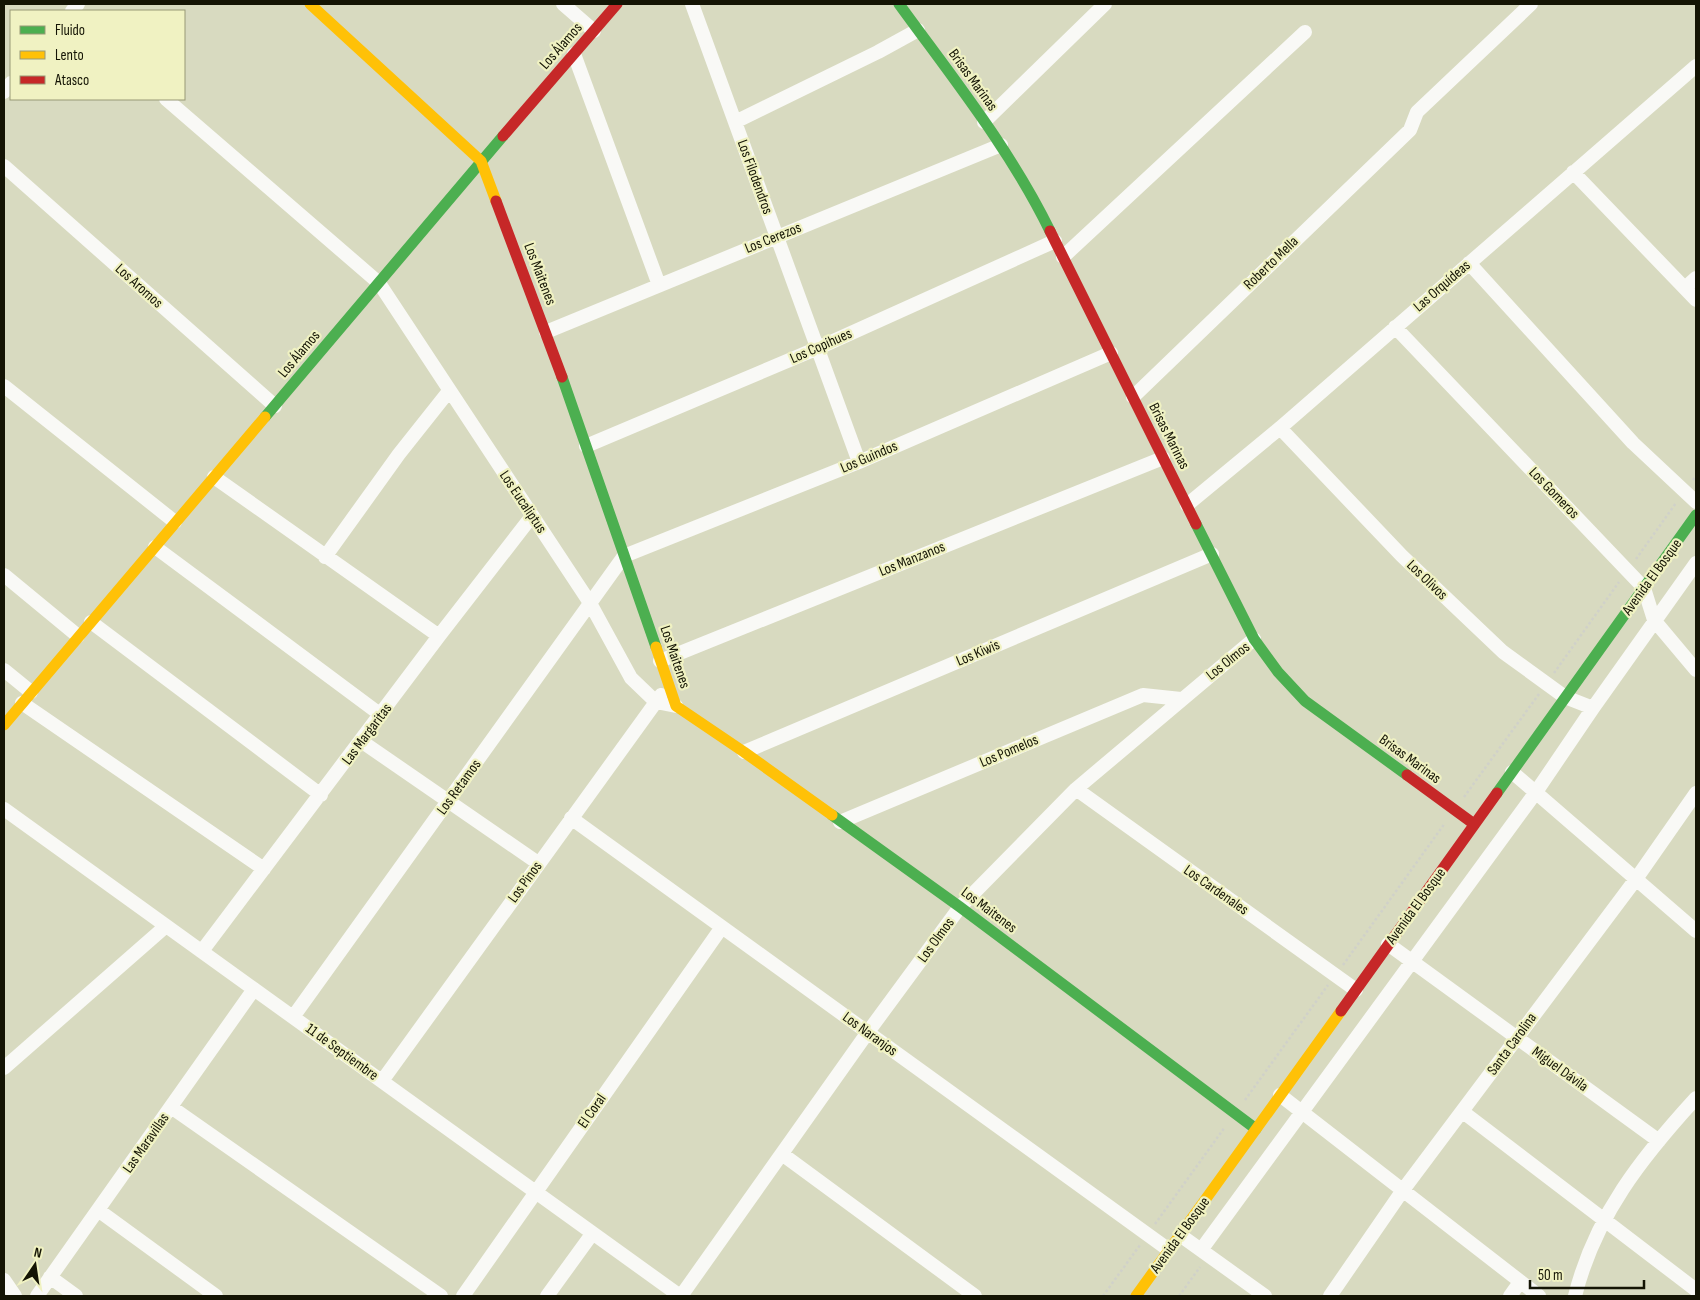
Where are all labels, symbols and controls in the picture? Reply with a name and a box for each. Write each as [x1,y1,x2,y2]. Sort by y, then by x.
legend [10,10,185,100]
street label: Los Álamos [536,19,586,73]
text: Fluido [55,21,85,40]
street label: Brisas Marinas [944,45,1002,115]
text: Lento [55,46,84,65]
text: Atasco [54,71,89,90]
street label: Los Filodendros [733,137,777,217]
street label: Los Cerezos [742,218,804,258]
street label: Roberto Mella [1240,232,1303,294]
street label: Los Maitenes [519,240,561,308]
street label: Las Orquídeas [1410,256,1474,316]
street label: Los Aromos [111,260,167,312]
street label: Los Copihues [787,324,855,368]
street label: Los Álamos [274,327,324,381]
street label: Brisas Marinas [1144,400,1194,472]
street label: Los Guindos [838,436,900,478]
street label: Los Gomeros [1525,463,1583,523]
street label: Los Eucaliptus [495,467,551,537]
street label: Avenida El Bosque [1617,535,1686,620]
street label: Los Manzanos [876,537,948,581]
street label: Los Olivos [1402,556,1452,604]
street label: Los Maitenes [655,623,695,691]
street label: Los Kiwis [953,635,1003,671]
street label: Los Olmos [1202,638,1254,684]
street label: Las Margaritas [338,700,396,768]
street label: Los Pomelos [977,730,1041,772]
street label: Brisas Marinas [1375,730,1445,788]
street label: Los Retamos [433,756,485,818]
street label: Los Pinos [504,858,546,906]
street label: Los Cardenales [1180,861,1252,919]
street label: Avenida El Bosque [1381,864,1450,949]
street label: Los Maitenes [957,883,1021,937]
street label: Los Olmos [913,914,959,966]
street label: Los Naranjos [839,1008,901,1060]
street label: Santa Carolina [1483,1009,1541,1079]
street label: 11 de Septiembre [302,1019,382,1085]
street label: Miguel Dávila [1528,1042,1592,1096]
street label: El Coral [574,1090,610,1132]
street label: Las Maravillas [118,1109,174,1177]
street label: Avenida El Bosque [1145,1193,1214,1278]
north arrow [10,1240,60,1290]
text: N [32,1244,43,1262]
scale bar [1530,1258,1644,1290]
text: 50 m [1538,1266,1563,1285]

